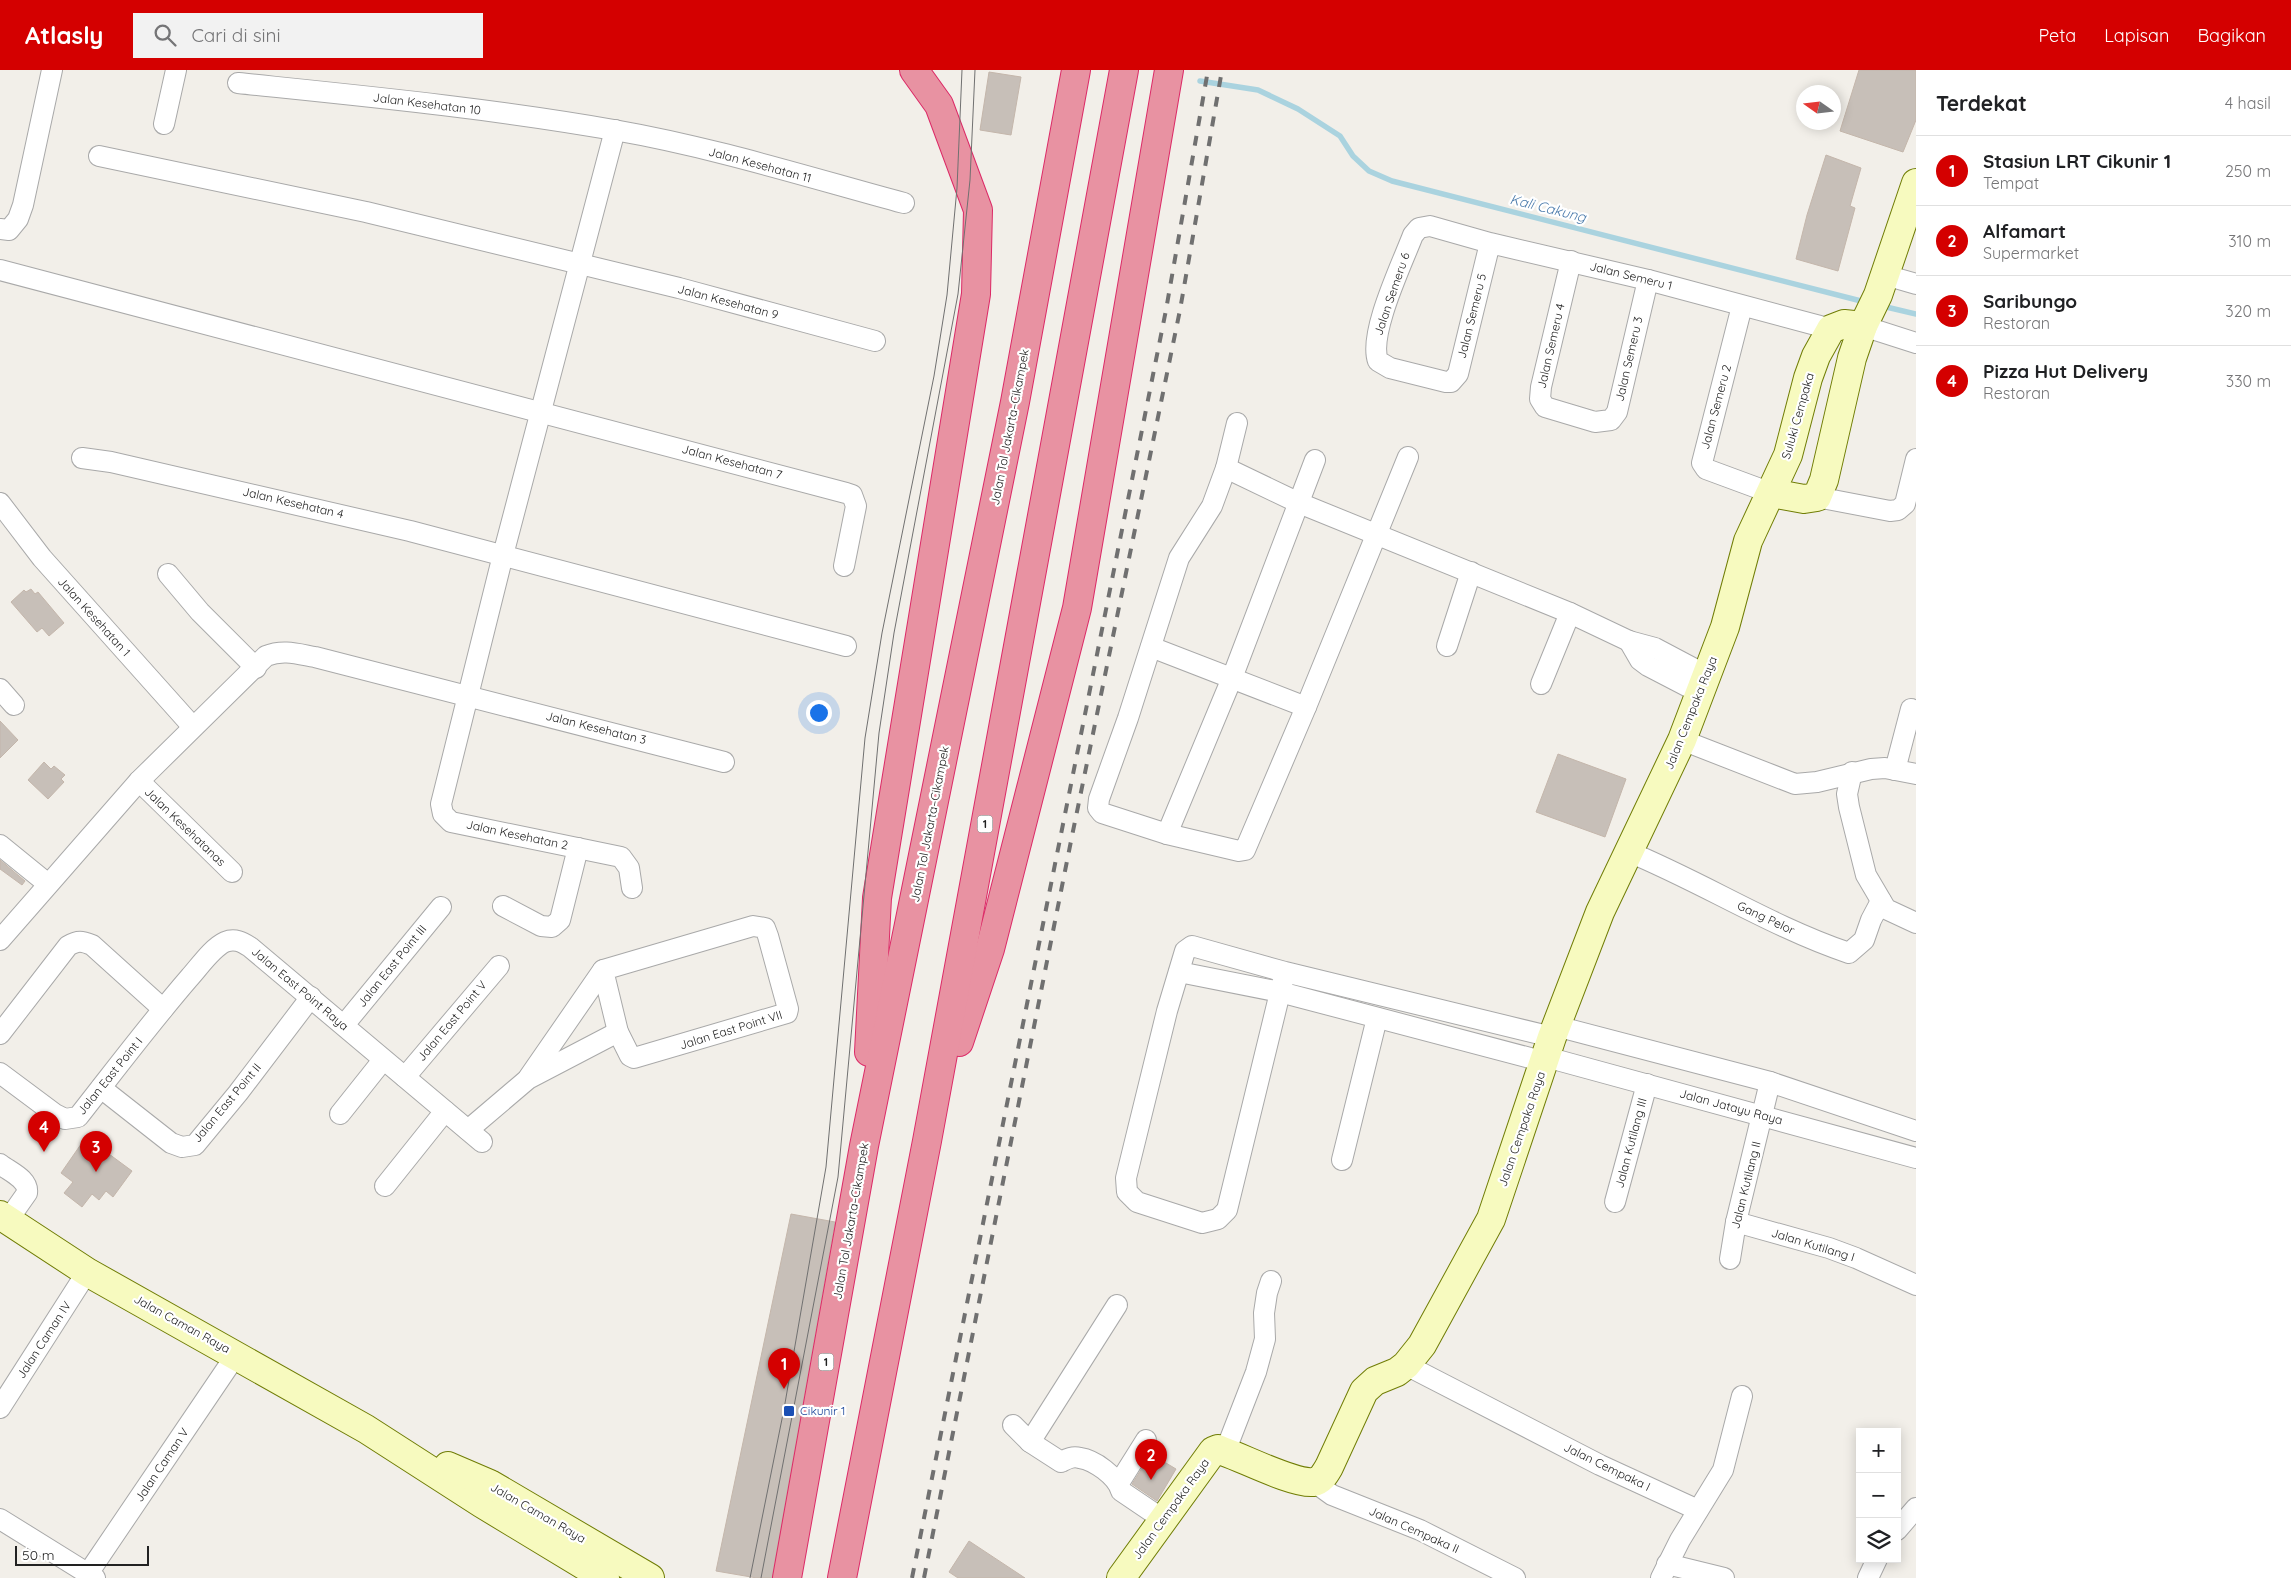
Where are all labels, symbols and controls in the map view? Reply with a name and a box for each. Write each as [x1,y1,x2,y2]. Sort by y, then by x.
search box [133,13,483,58]
text: Atlasly [25,20,103,50]
icon: search [151,21,179,49]
text: Cari di sini [191,23,281,47]
text: Peta [2039,24,2076,47]
text: Lapisan [2104,24,2169,47]
text: Bagikan [2197,24,2266,47]
north arrow [1796,85,1841,130]
street label: Jalan Kesehatan 10 [372,89,482,118]
text: Terdekat [1936,90,2027,116]
text: 4 hasil [2225,93,2271,113]
street label: Jalan Kesehatan 11 [707,144,813,185]
text: Stasiun LRT Cikunir 1 [1983,149,2171,173]
text: 1 [1949,161,1955,181]
text: 250 m [2225,161,2271,181]
text: Tempat [1983,173,2039,193]
water label: Kali Cakung [1508,190,1589,226]
text: Alfamart [1983,219,2066,243]
text: 2 [1947,231,1957,251]
text: 310 m [2228,231,2271,251]
text: Supermarket [1983,243,2079,263]
street label: Jalan Semeru 6 [1370,250,1413,337]
street label: Jalan Semeru 1 [1588,258,1674,293]
street label: Jalan Semeru 5 [1454,272,1489,360]
street label: Jalan Kesehatan 9 [676,281,780,322]
text: Saribungo [1983,289,2077,313]
text: 3 [1948,301,1956,321]
text: 320 m [2225,301,2271,321]
street label: Jalan Semeru 4 [1533,302,1568,390]
text: Restoran [1983,313,2050,333]
street label: Jalan Semeru 3 [1611,315,1646,403]
street label: Jalan Tol Jakarta–Cikampek [987,348,1032,506]
text: Pizza Hut Delivery [1983,359,2148,383]
street label: Jalan Semeru 2 [1697,363,1734,451]
street label: Suluki Cempaka [1778,371,1817,461]
text: 4 [1947,371,1957,391]
text: 330 m [2226,371,2271,391]
text: Restoran [1983,383,2050,403]
street label: Jalan Kesehatan 7 [680,441,784,482]
street label: Jalan Kesehatan 4 [241,484,345,521]
street label: Jalan Kesehatan 1 [55,574,134,659]
street label: Jalan Cempaka Raya [1661,654,1720,772]
your location [806,700,832,726]
street label: Jalan Kesehatan 3 [544,708,648,747]
street label: Jalan Tol Jakarta–Cikampek [907,745,952,903]
street label: Jalan Kesehatanas [142,784,229,869]
street label: Jalan Kesehatan 2 [465,816,570,853]
road number: 1 [978,816,992,832]
street label: Gang Pelor [1735,898,1798,938]
street label: Jalan East Point III [354,921,429,1010]
street label: Jalan East Point Raya [249,944,352,1034]
street label: Jalan East Point V [414,977,490,1064]
street label: Jalan East Point VII [678,1007,784,1052]
street label: Jalan East Point I [74,1034,146,1118]
street label: Jalan East Point II [189,1060,264,1145]
street label: Jalan Cempaka Raya [1495,1069,1548,1188]
street label: Jalan Jatayu Raya [1678,1086,1784,1128]
street label: Jalan Kutilang III [1611,1096,1650,1190]
pin: 4 [28,1111,60,1152]
pin: 3 [80,1131,112,1172]
street label: Jalan Kutilang II [1727,1140,1764,1230]
street label: Jalan Tol Jakarta–Cikampek [829,1141,872,1300]
street label: Jalan Kutilang I [1770,1225,1857,1264]
street label: Jalan Caman Raya [132,1291,233,1356]
street label: Jalan Caman IV [13,1298,74,1381]
pin: 1 [768,1348,800,1389]
road number: 1 [818,1354,834,1370]
place label: Cikunir 1 [800,1403,845,1418]
marker: Cikunir 1 [782,1404,796,1418]
street label: Jalan Caman V [131,1425,192,1505]
map controls [1856,1428,1901,1563]
button: + [1856,1428,1901,1473]
pin: 2 [1135,1439,1167,1480]
street label: Jalan Cempaka I [1562,1439,1653,1494]
street label: Jalan Cempaka Raya [1129,1455,1212,1562]
button: − [1856,1473,1901,1518]
street label: Jalan Caman Raya [488,1479,588,1546]
street label: Jalan Cempaka II [1367,1503,1462,1556]
button: layers [1856,1518,1901,1563]
scale bar [15,1543,149,1566]
text: 50 m [22,1546,55,1564]

